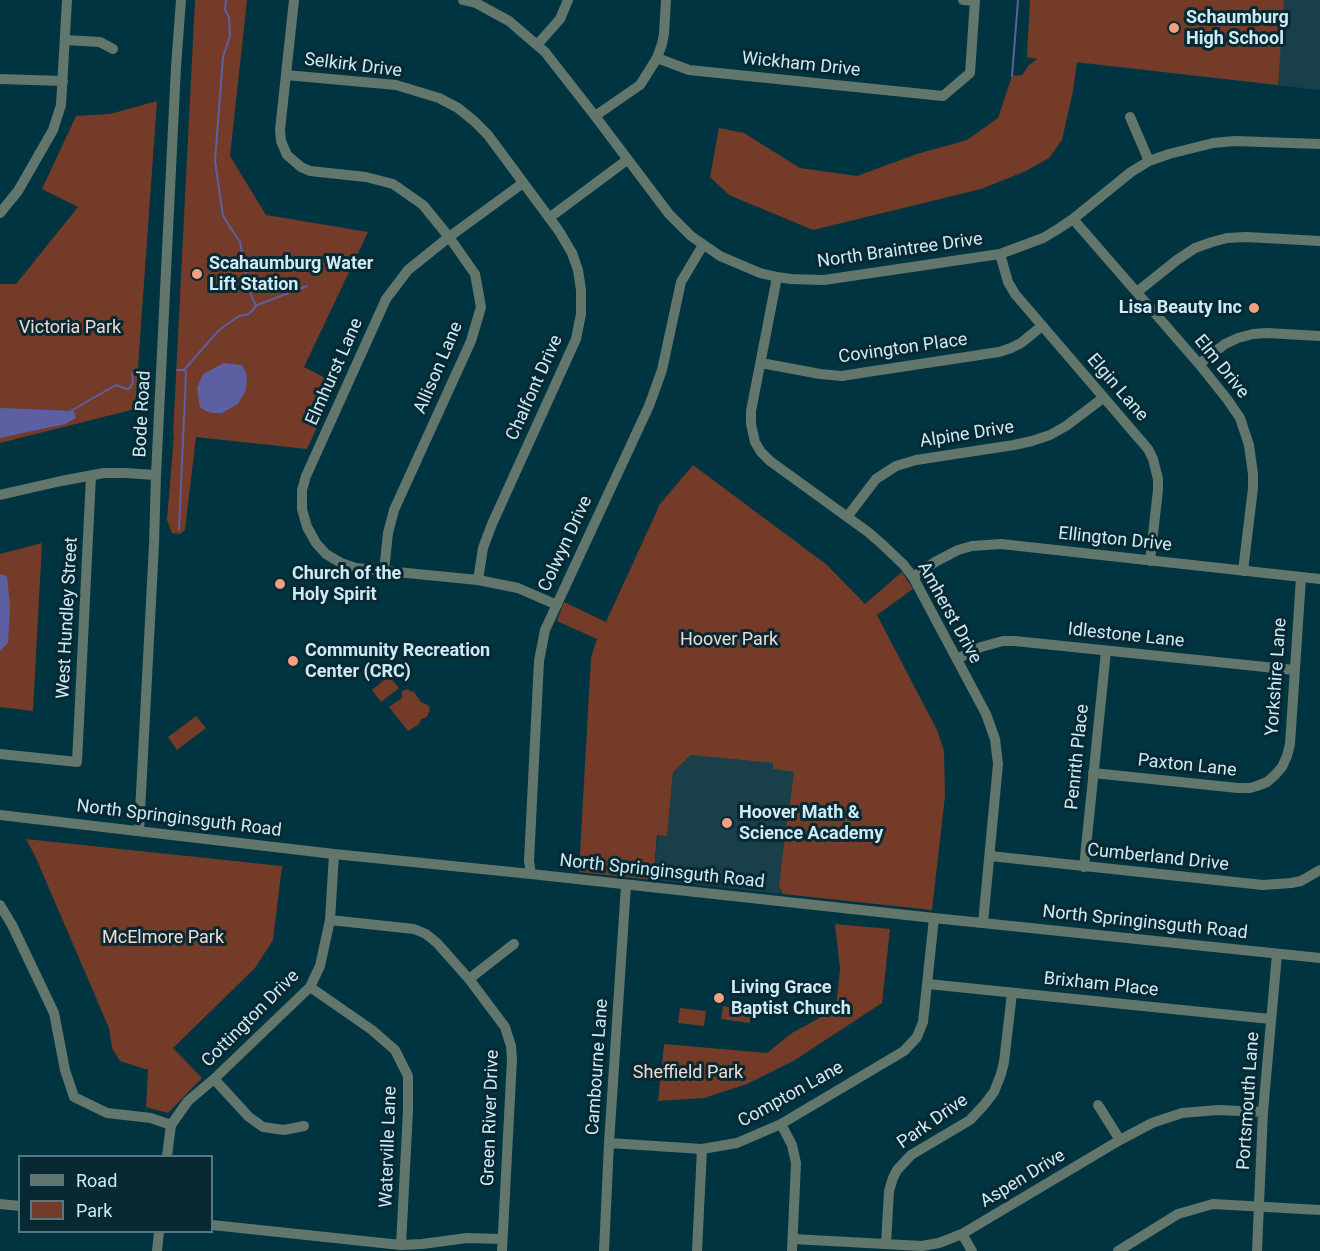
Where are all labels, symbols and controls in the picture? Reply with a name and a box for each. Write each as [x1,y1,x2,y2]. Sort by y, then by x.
place label: Schaumburg High School [1186,7,1289,50]
marker: Schaumburg High School [1167,21,1181,35]
street label: Wickham Drive [741,48,861,82]
street label: Selkirk Drive [303,49,403,83]
street label: North Braintree Drive [816,229,984,273]
place label: Scahaumburg Water Lift Station [209,253,373,296]
marker: Scahaumburg Water Lift Station [190,267,204,281]
place label: Lisa Beauty Inc [1119,297,1242,319]
marker: Lisa Beauty Inc [1247,301,1261,315]
street label: Elmhurst Lane [302,315,368,429]
park label: Victoria Park [19,317,121,339]
street label: Allison Lane [410,319,468,417]
street label: Covington Place [837,329,969,369]
street label: Elm Drive [1189,331,1253,403]
street label: Chalfont Drive [502,332,568,444]
street label: Elgin Lane [1082,350,1152,426]
street label: Bode Road [130,370,156,458]
street label: Alpine Drive [918,417,1016,453]
street label: Colwyn Drive [534,493,598,595]
street label: Ellington Drive [1057,523,1173,557]
street label: West Hundley Street [53,537,83,699]
street label: Amherst Drive [912,558,986,668]
place label: Church of the Holy Spirit [292,563,401,606]
marker: Church of the Holy Spirit [273,577,287,591]
street label: Yorkshire Lane [1262,617,1292,737]
street label: Idlestone Lane [1067,619,1185,653]
park label: Hoover Park [680,629,778,651]
place label: Community Recreation Center (CRC) [305,640,490,682]
marker: Community Recreation Center (CRC) [286,654,300,668]
street label: Penrith Place [1062,703,1094,811]
street label: Paxton Lane [1136,750,1238,782]
street label: North Springinsguth Road [75,796,283,842]
place label: Hoover Math & Science Academy [739,802,883,844]
marker: Hoover Math & Science Academy [720,816,734,830]
street label: Cumberland Drive [1086,840,1230,876]
street label: North Springinsguth Road [558,850,766,894]
street label: North Springinsguth Road [1041,901,1249,945]
park label: McElmore Park [102,927,224,949]
street label: Cottington Drive [198,966,304,1072]
street label: Brixham Place [1043,968,1159,1002]
place label: Living Grace Baptist Church [731,977,851,1020]
marker: Living Grace Baptist Church [712,991,726,1005]
street label: Cambourne Lane [582,998,614,1136]
street label: Portsmouth Lane [1233,1031,1265,1171]
street label: Green River Drive [478,1050,504,1186]
street label: Compton Lane [734,1057,848,1133]
park label: Sheffield Park [633,1062,743,1084]
street label: Waterville Lane [376,1086,402,1208]
street label: Park Drive [894,1090,972,1154]
street label: Aspen Drive [976,1145,1070,1213]
legend [18,1155,213,1233]
text: Road [76,1170,117,1191]
text: Park [76,1200,112,1221]

